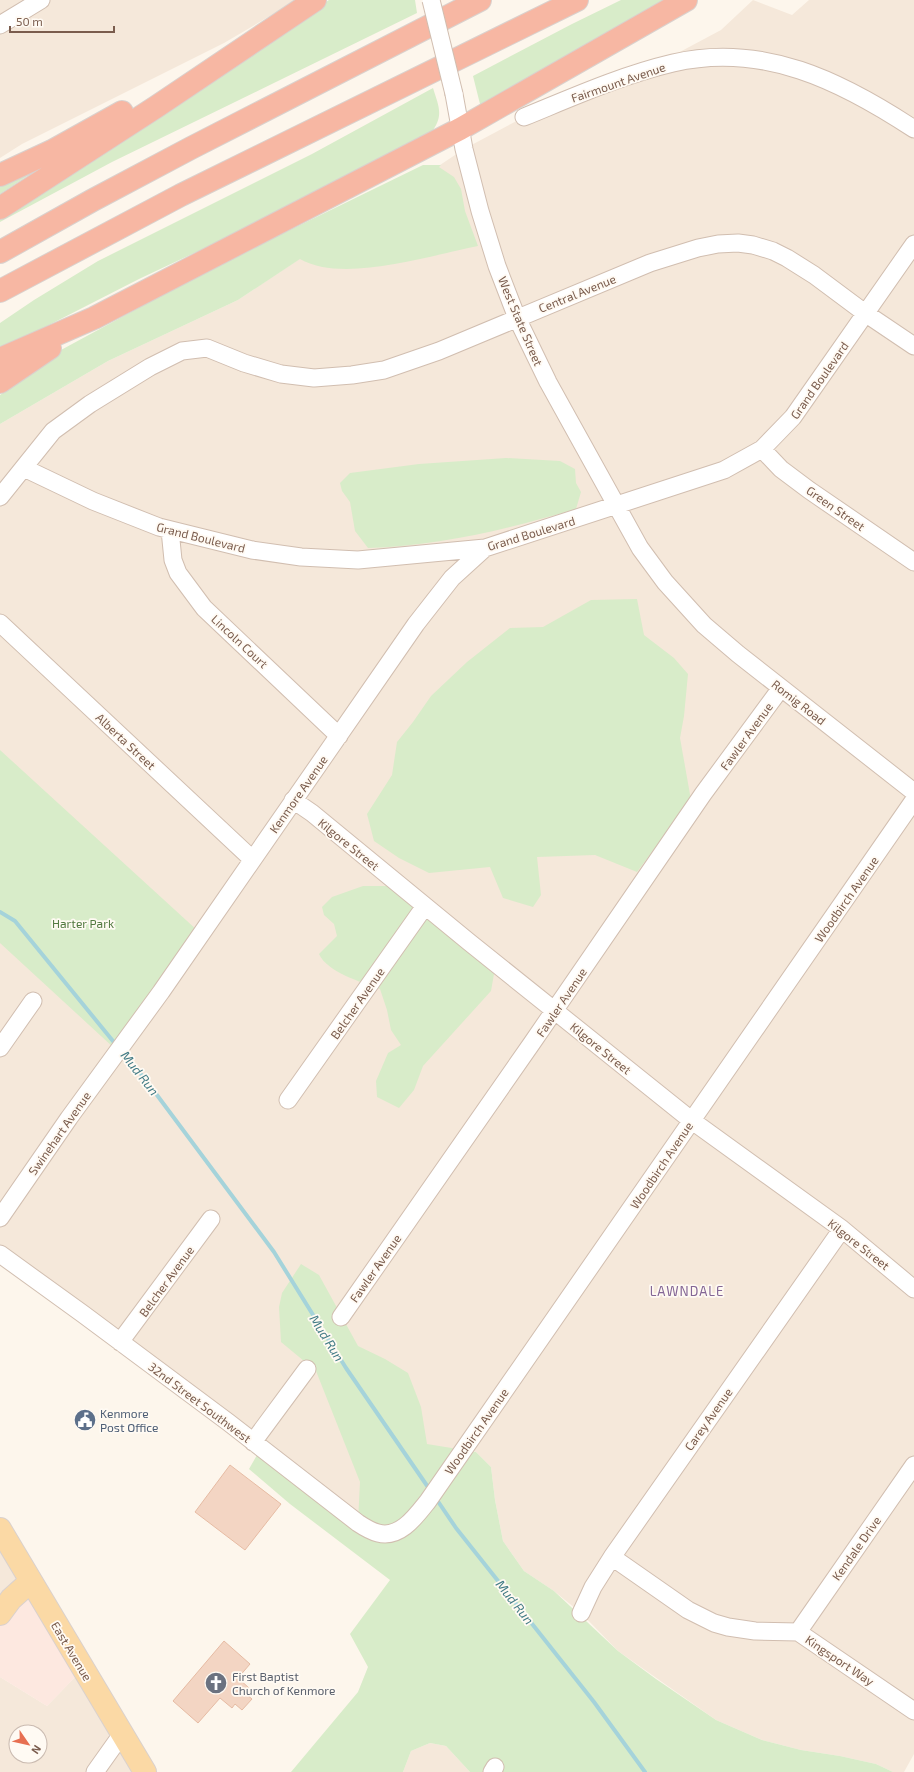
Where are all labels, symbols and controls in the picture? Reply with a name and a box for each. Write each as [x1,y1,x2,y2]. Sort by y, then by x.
scale bar [10,8,114,34]
text: 50 m [16,14,43,28]
street label: Fairmount Avenue [569,59,667,105]
street label: Central Avenue [536,271,618,315]
street label: West State Street [496,274,546,368]
street label: Grand Boulevard [787,339,851,421]
street label: Green Street [804,483,868,534]
street label: Grand Boulevard [485,513,577,553]
street label: Grand Boulevard [155,519,247,555]
street label: Lincoln Court [209,611,271,671]
street label: Romig Road [769,677,829,727]
street label: Fawler Avenue [717,700,775,772]
street label: Alberta Street [93,710,159,772]
street label: Kenmore Avenue [266,753,330,835]
street label: Kilgore Street [316,815,383,873]
street label: Woodbirch Avenue [811,853,881,945]
park label: Harter Park [52,916,114,930]
street label: Belcher Avenue [327,965,387,1041]
street label: Fawler Avenue [533,965,589,1039]
street label: Kilgore Street [568,1019,635,1077]
water label: Mud Run [118,1048,162,1098]
street label: Swinehart Avenue [25,1089,93,1177]
street label: Woodbirch Avenue [627,1119,695,1211]
street label: Kilgore Street [825,1216,893,1273]
street label: Fawler Avenue [346,1231,404,1305]
street label: Belcher Avenue [136,1243,196,1319]
district label: LAWNDALE [650,1283,724,1299]
water label: Mud Run [306,1312,348,1364]
street label: 32nd Street Southwest [146,1359,254,1445]
street label: Woodbirch Avenue [441,1385,511,1477]
street label: Carey Avenue [681,1385,735,1453]
place label: Kenmore Post Office [100,1406,159,1434]
public building icon: Kenmore Post Office [72,1407,98,1433]
street label: Kendale Drive [829,1513,883,1583]
water label: Mud Run [493,1577,537,1627]
street label: East Avenue [49,1619,95,1683]
street label: Kingsport Way [803,1632,877,1688]
place label: First Baptist Church of Kenmore [232,1669,335,1697]
church icon: First Baptist Church of Kenmore [203,1670,229,1696]
north arrow [8,1724,48,1764]
text: N [29,1743,44,1757]

